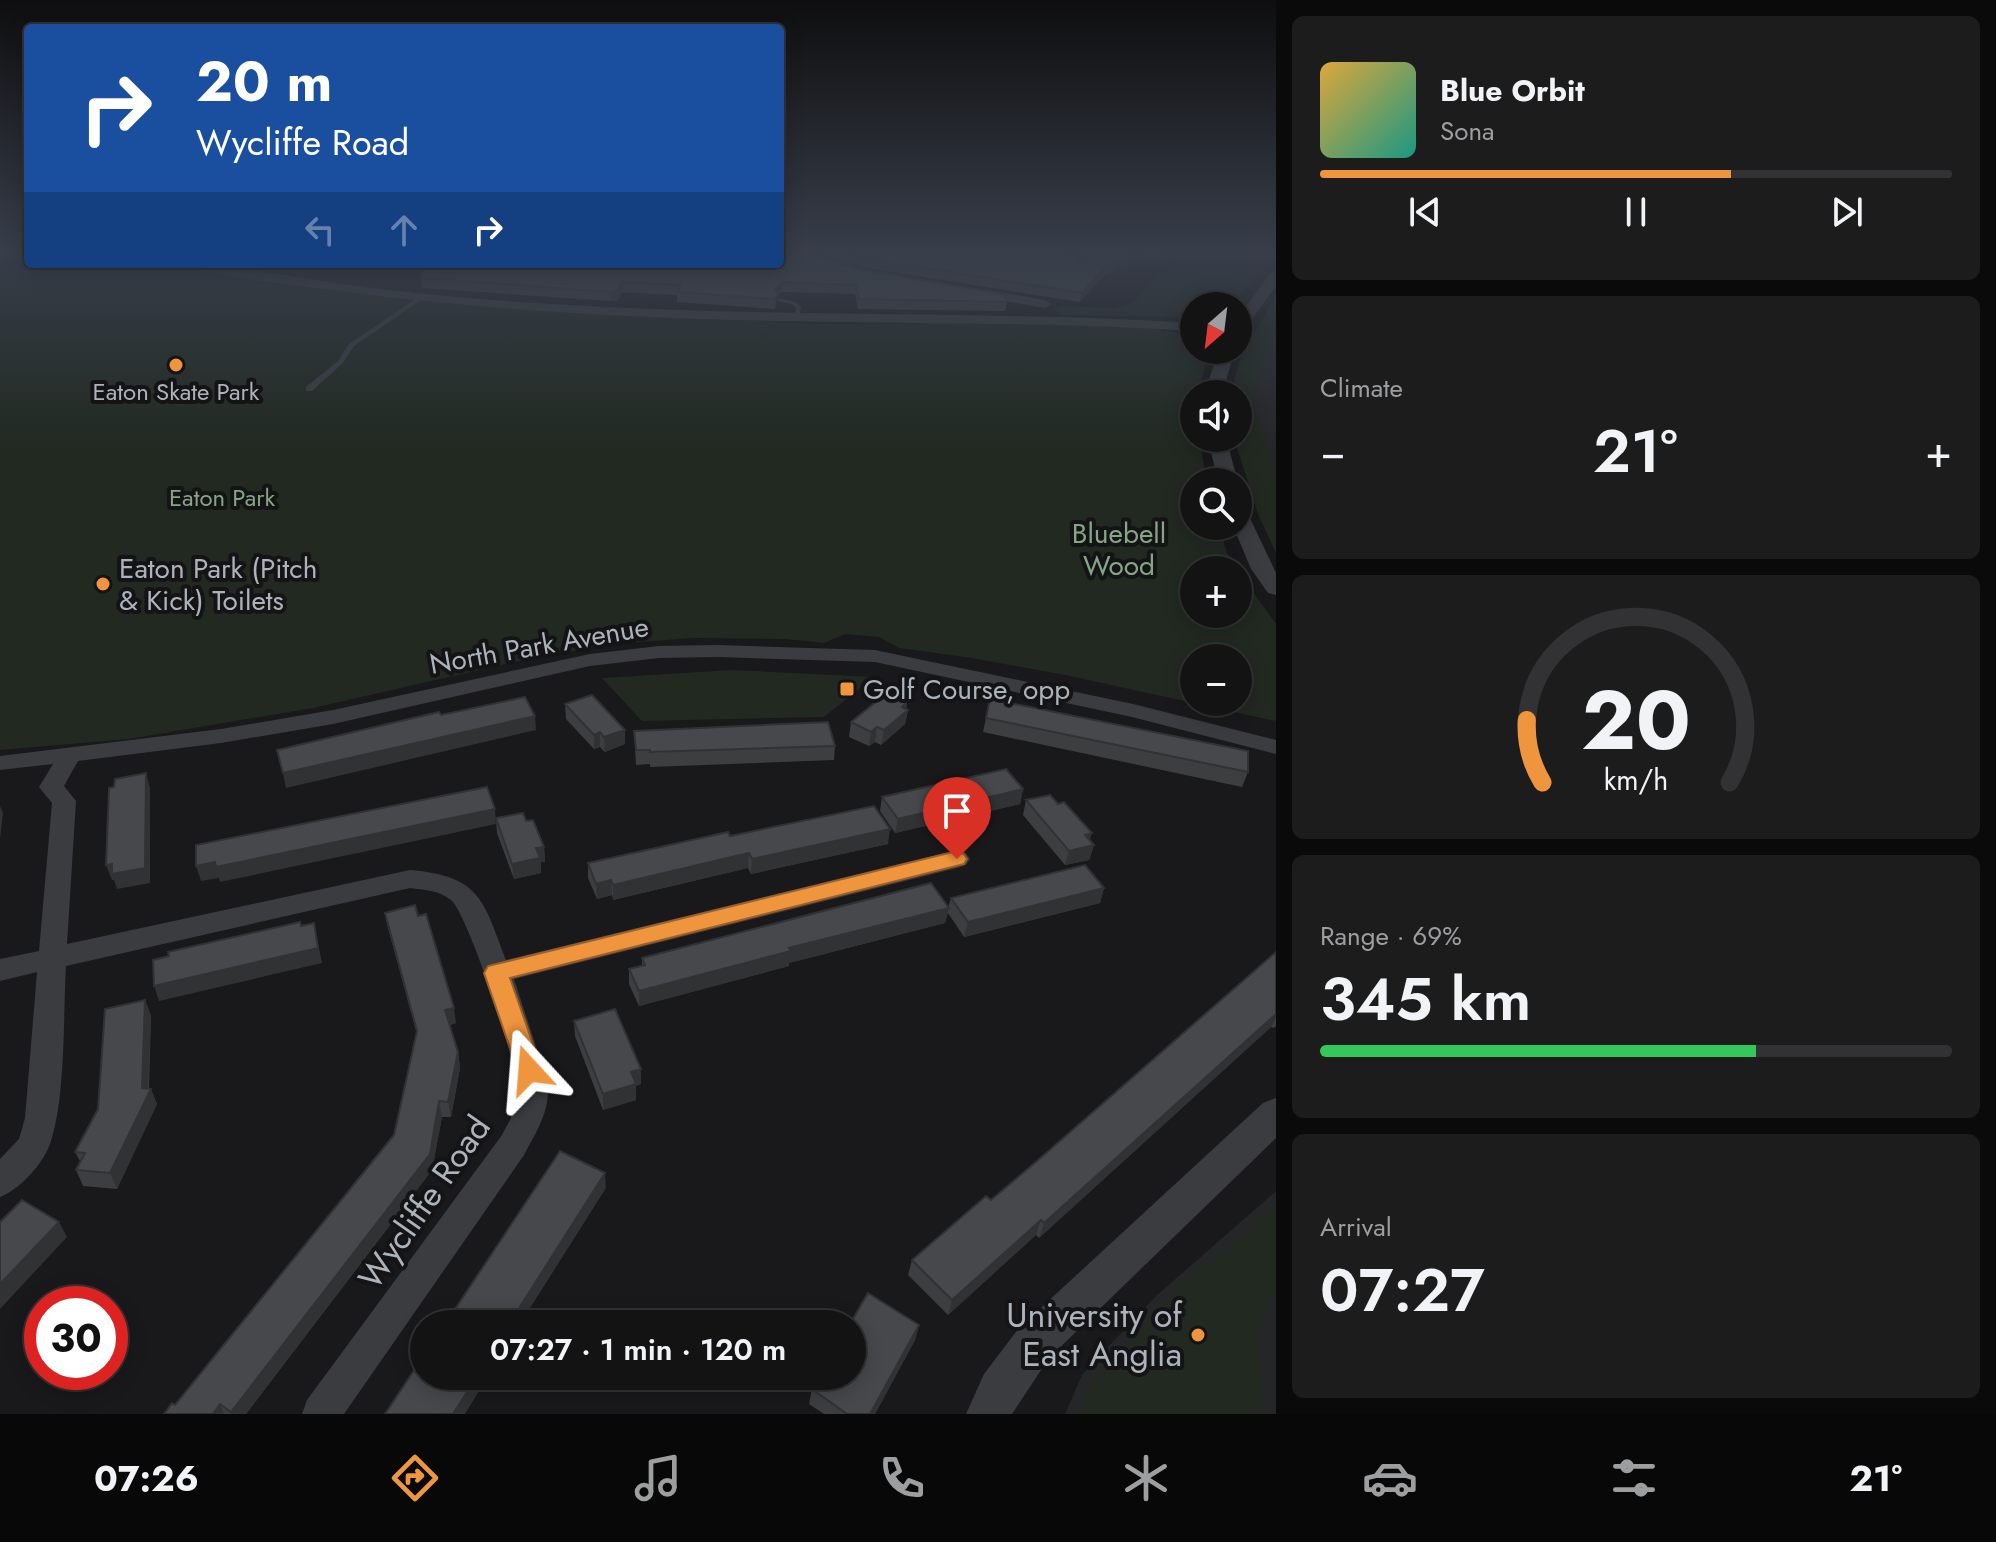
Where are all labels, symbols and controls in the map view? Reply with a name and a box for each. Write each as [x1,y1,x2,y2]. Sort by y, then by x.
text: 20 m [196,41,333,122]
icon: right [64,56,168,160]
text: Blue Orbit [1440,69,1585,112]
text: Sona [1440,112,1495,150]
text: Wycliffe Road [196,116,409,168]
icon: previous [1403,190,1447,234]
icon: pause [1614,190,1658,234]
icon: next [1825,190,1869,234]
icon: left [298,208,342,252]
icon: ahead [382,208,426,252]
icon: right [466,208,510,252]
north arrow [1180,292,1252,364]
map controls [1180,292,1252,716]
marker: Eaton Skate Park [167,356,185,374]
text: Climate [1320,369,1403,407]
place label: Eaton Skate Park [93,374,260,409]
button: sound [1180,380,1252,452]
text: 21° [1593,408,1678,495]
text: − [1320,420,1346,484]
text: + [1925,420,1952,484]
button: search [1180,468,1252,540]
park label: Eaton Park [169,480,276,515]
park label: Bluebell Wood [1072,513,1166,586]
place label: Eaton Park (Pitch & Kick) Toilets [119,548,317,621]
button: + [1180,556,1252,628]
marker: Eaton Park (Pitch & Kick) Toilets [94,575,112,593]
street label: North Park Avenue [426,606,652,685]
button: − [1180,644,1252,716]
text: 20 [1581,660,1691,780]
place label: Golf Course, opp [863,669,1070,710]
marker: Golf Course, opp [838,680,856,698]
text: km/h [1604,759,1668,801]
pin [923,777,991,859]
icon: arrive [935,789,979,833]
text: Range · 69% [1320,917,1462,955]
text: 345 km [1320,956,1531,1043]
position arrow [487,1028,571,1112]
street label: Wycliffe Road [347,1106,502,1299]
text: Arrival [1320,1208,1392,1246]
text: 07:27 [1320,1247,1485,1334]
speed limit sign: 30 [24,1286,128,1390]
place label: University of East Anglia [1006,1291,1183,1379]
marker: University of East Anglia [1189,1326,1207,1344]
text: 07:27 · 1 min · 120 m [490,1328,786,1371]
icon: directions [387,1450,443,1506]
icon: music [630,1450,686,1506]
icon: phone [874,1450,930,1506]
icon: climate [1118,1450,1174,1506]
icon: car [1362,1450,1418,1506]
icon: filters [1606,1450,1662,1506]
text: 07:26 [94,1452,199,1504]
text: 21° [1849,1452,1902,1504]

